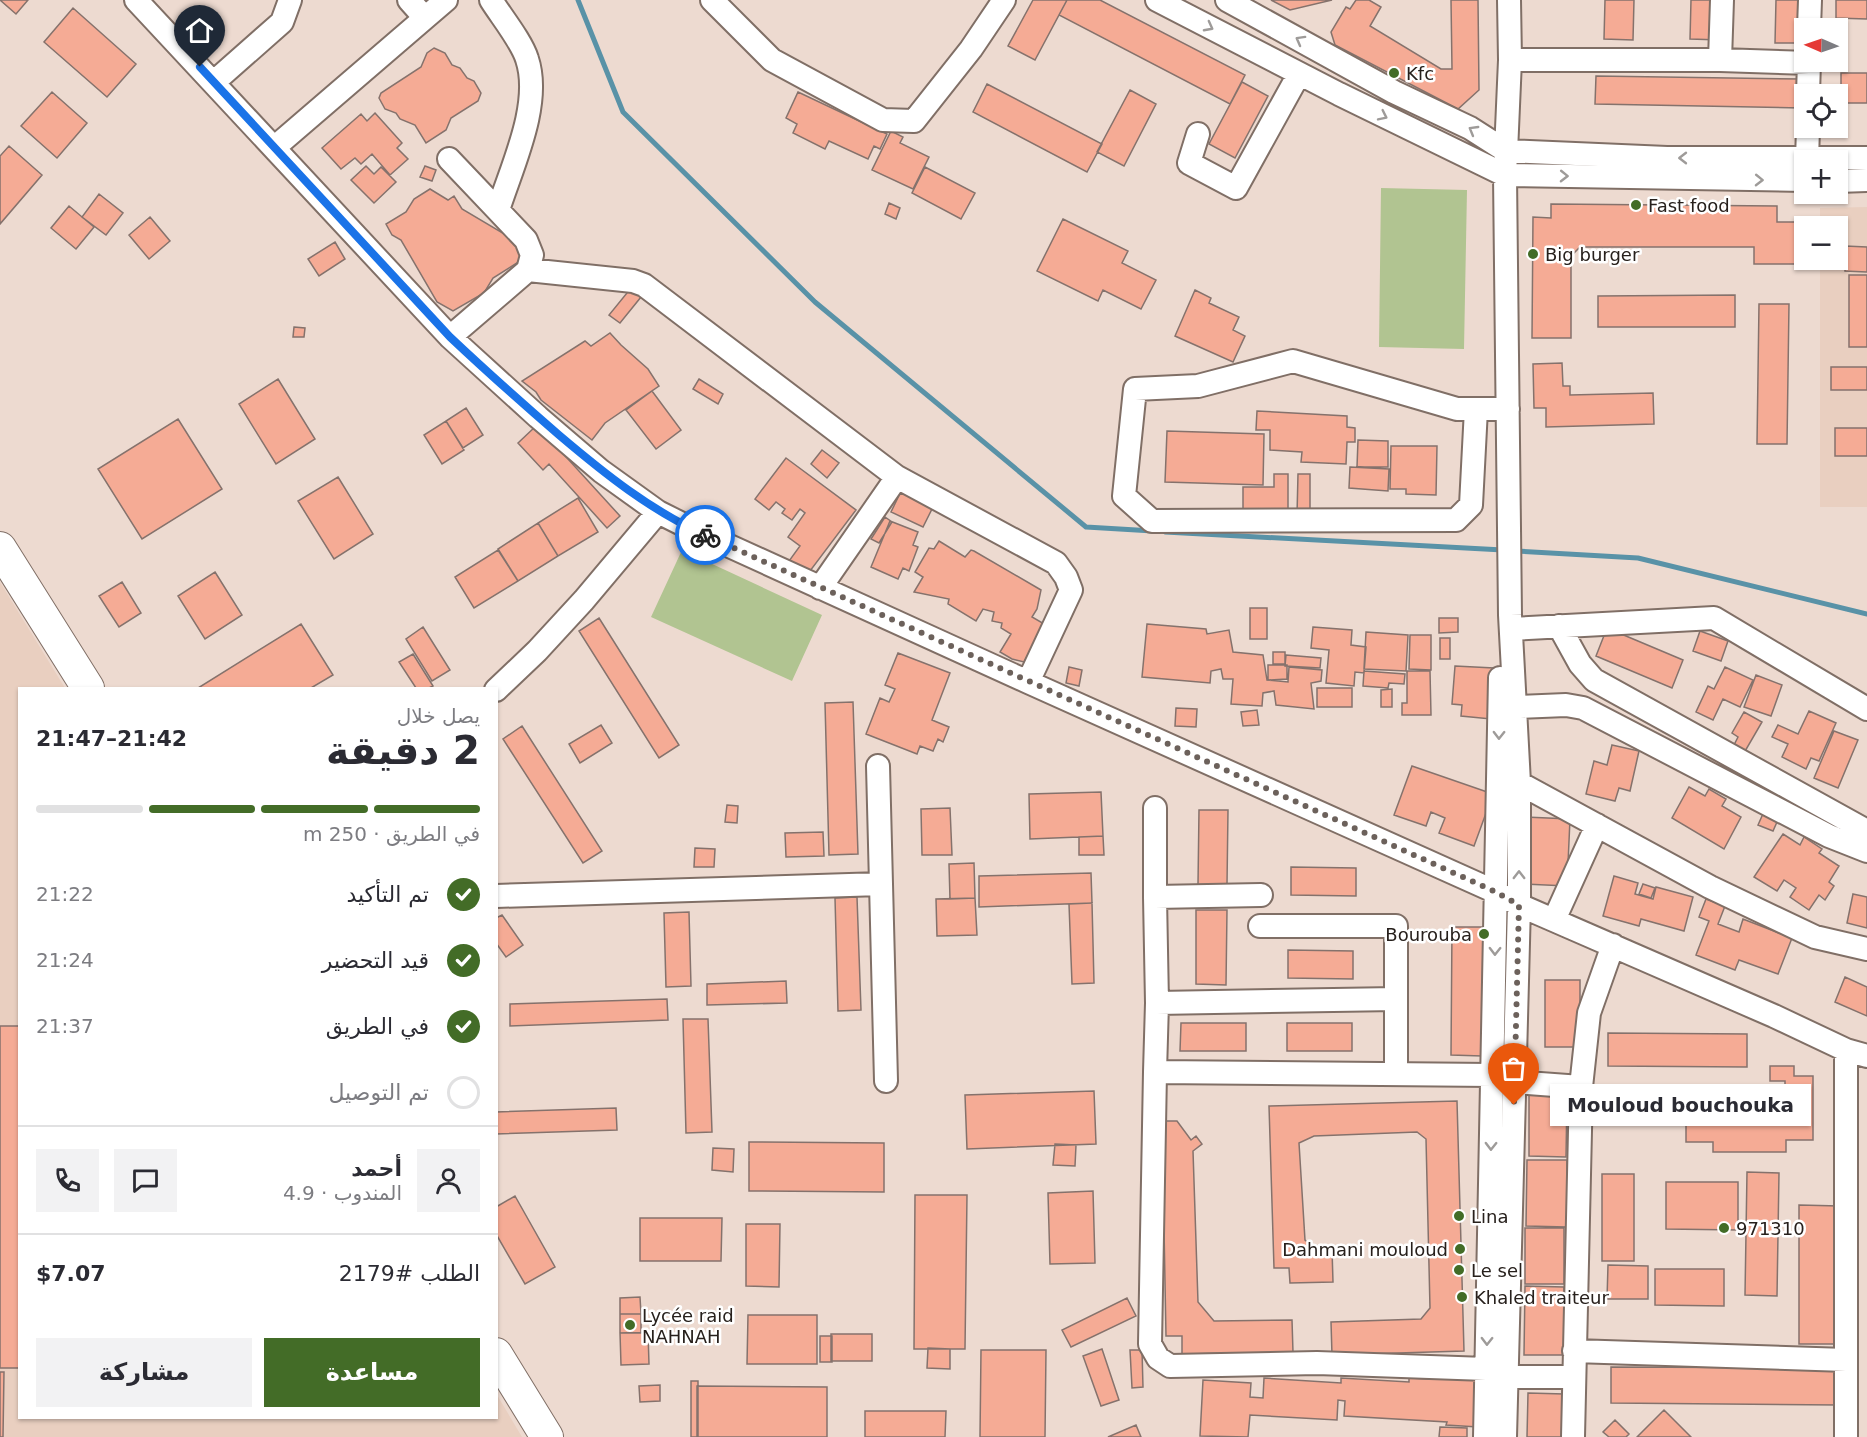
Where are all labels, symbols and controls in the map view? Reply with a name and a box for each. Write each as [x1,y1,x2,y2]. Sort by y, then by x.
pin [174,5,225,67]
icon: home [183,14,216,47]
north arrow [1794,18,1848,72]
map controls [1794,18,1848,270]
one-way arrow [1203,20,1213,31]
one-way arrow [1296,36,1306,47]
place label: Kfc [1406,63,1434,84]
marker: Kfc [1387,66,1401,80]
button: locate [1794,84,1848,138]
one-way arrow [1376,108,1387,120]
one-way arrow [1468,126,1479,137]
button: + [1794,150,1848,204]
one-way arrow [1678,152,1687,164]
one-way arrow [1559,170,1568,182]
one-way arrow [1754,173,1763,186]
place label: Fast food [1648,195,1730,216]
marker: Fast food [1629,198,1643,212]
button: − [1794,216,1848,270]
place label: Big burger [1545,244,1640,265]
marker: Big burger [1526,247,1540,261]
courier [675,505,735,565]
icon: bike [689,519,722,552]
text: يصل خلال [397,704,480,728]
text: 21:42–21:47 [36,726,187,751]
text: 2 دقيقة [326,728,480,773]
one-way arrow [1493,730,1505,739]
text: في الطريق · 250 m [303,822,480,846]
one-way arrow [1513,870,1525,879]
icon: check [447,878,480,911]
text: 21:22 [36,882,94,906]
text: تم التأكيد [346,882,429,907]
place label: Bourouba [1385,924,1472,945]
marker: Bourouba [1477,927,1491,941]
icon: check [447,944,480,977]
one-way arrow [1489,946,1502,955]
text: 21:24 [36,948,94,972]
text: قيد التحضير [322,948,429,973]
icon: check [447,1010,480,1043]
text: 21:37 [36,1014,94,1038]
text: في الطريق [326,1014,429,1039]
pin [1488,1043,1539,1105]
icon: bag [1497,1052,1530,1085]
text: تم التوصيل [328,1080,429,1105]
callout: Mouloud bouchouka [1550,1084,1811,1126]
text: Mouloud bouchouka [1567,1093,1794,1117]
one-way arrow [1485,1141,1497,1150]
button: phone [36,1149,99,1212]
button: chat [114,1149,177,1212]
button: person [417,1149,480,1212]
text: أحمد [351,1156,402,1181]
text: المندوب · 4.9 [283,1181,402,1205]
place label: Lina [1471,1206,1508,1227]
marker: Lina [1452,1209,1466,1223]
place label: 971310 [1736,1218,1805,1239]
marker: 971310 [1717,1221,1731,1235]
place label: Dahmani mouloud [1282,1239,1448,1260]
marker: Dahmani mouloud [1453,1242,1467,1256]
place label: Le sel [1471,1260,1523,1281]
text: $7.07 [36,1261,106,1286]
text: الطلب #2179 [339,1261,480,1286]
marker: Le sel [1452,1263,1466,1277]
place label: Khaled traiteur [1474,1287,1609,1308]
marker: Khaled traiteur [1455,1290,1469,1304]
place label: Lycée raid NAHNAH [642,1305,734,1347]
marker: Lycée raid NAHNAH [623,1318,637,1332]
one-way arrow [1480,1336,1493,1345]
button: مشاركة [36,1338,252,1407]
button: مساعدة [264,1338,480,1407]

